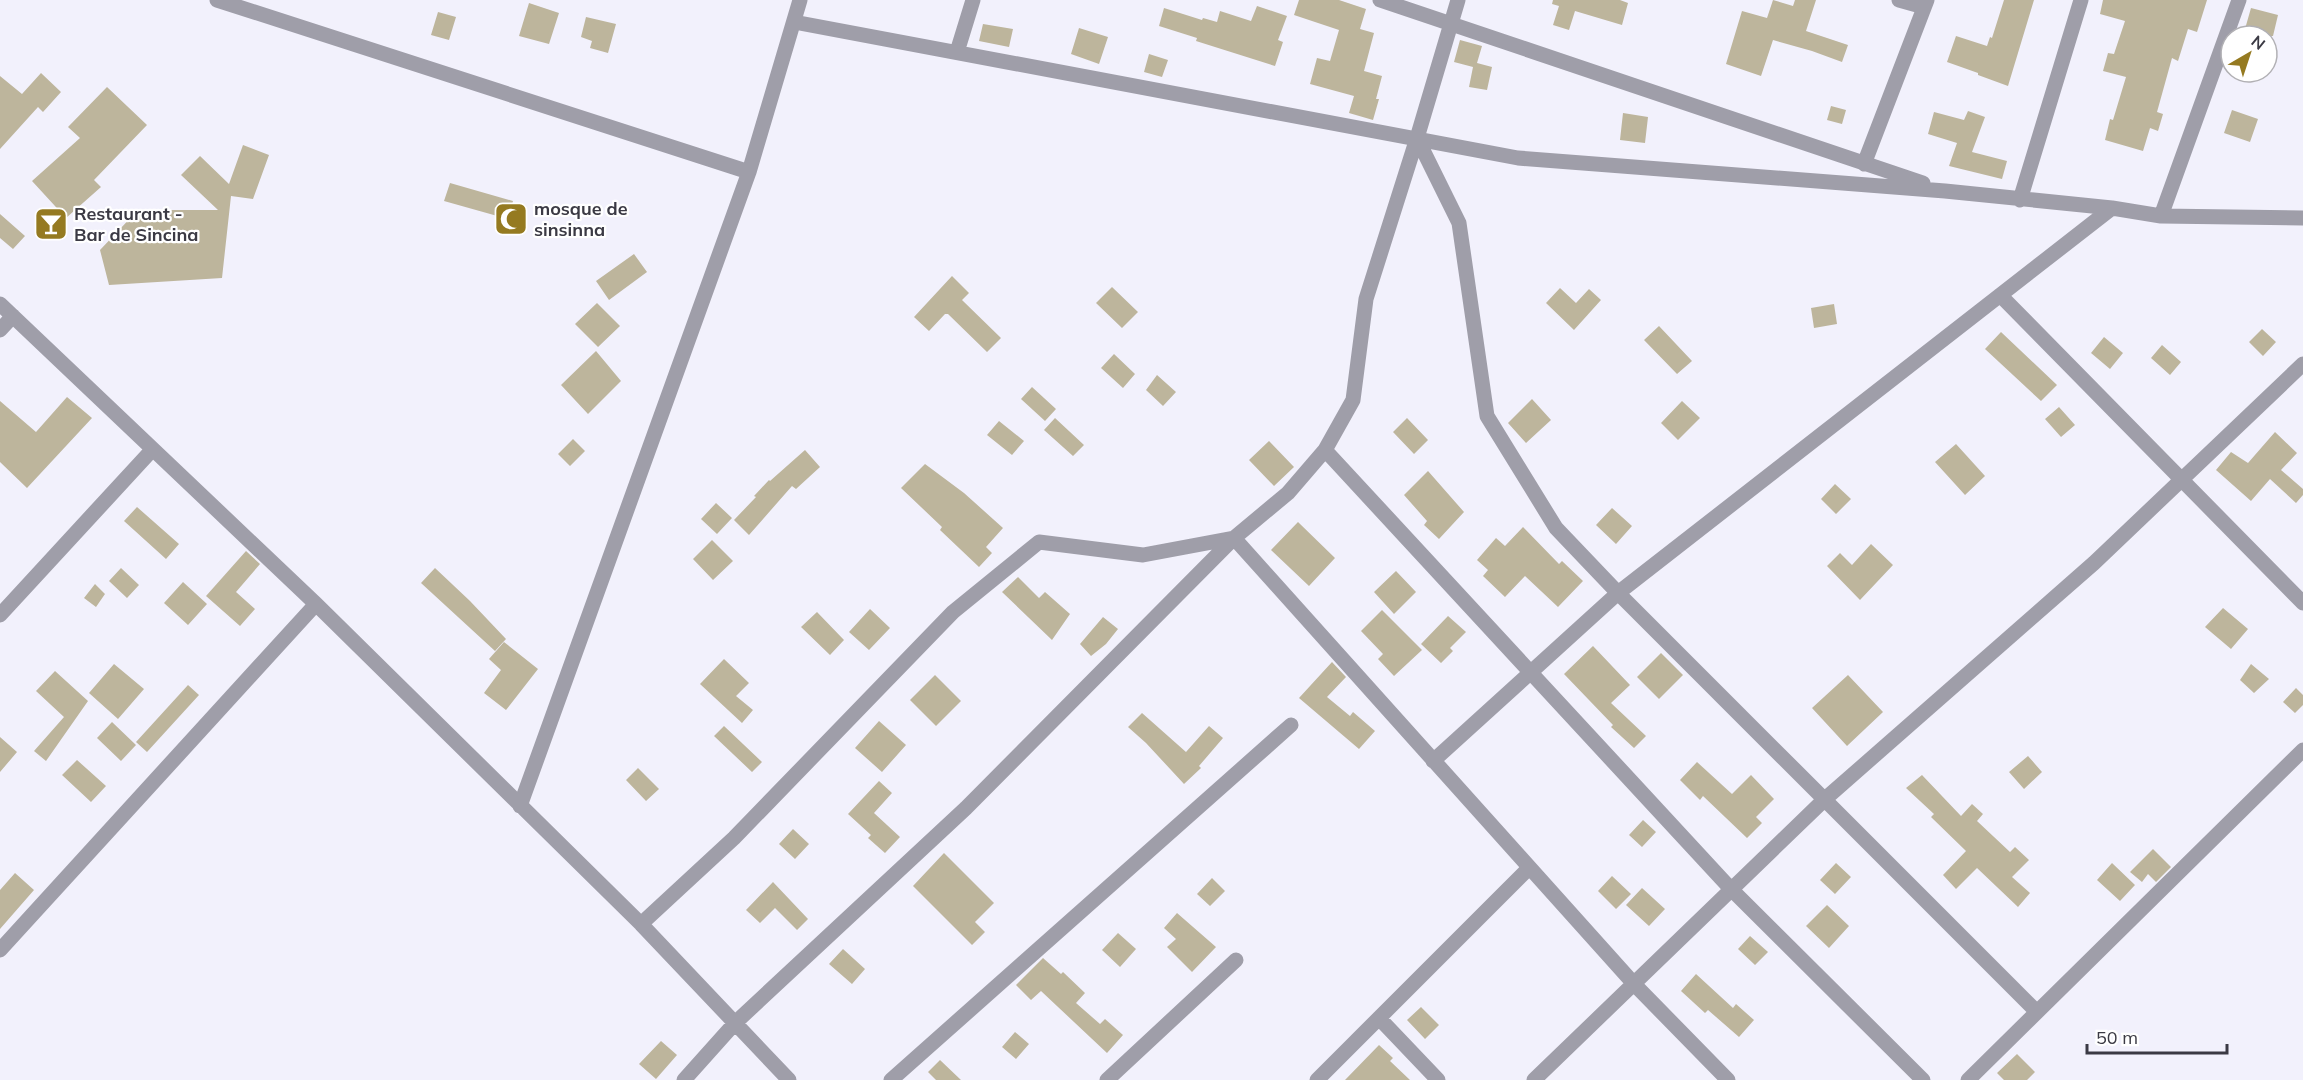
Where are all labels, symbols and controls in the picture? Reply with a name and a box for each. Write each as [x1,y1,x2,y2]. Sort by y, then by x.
north arrow [2219,24,2279,84]
text: N [2247,31,2269,54]
place label: mosque de sinsinna [534,197,628,241]
mosque icon: mosque de sinsinna [493,201,529,237]
place label: Restaurant - Bar de Sincina [74,202,199,246]
bar icon: Restaurant - Bar de Sincina [33,206,69,242]
scale bar [2087,1017,2226,1055]
text: 50 m [2096,1026,2138,1049]

